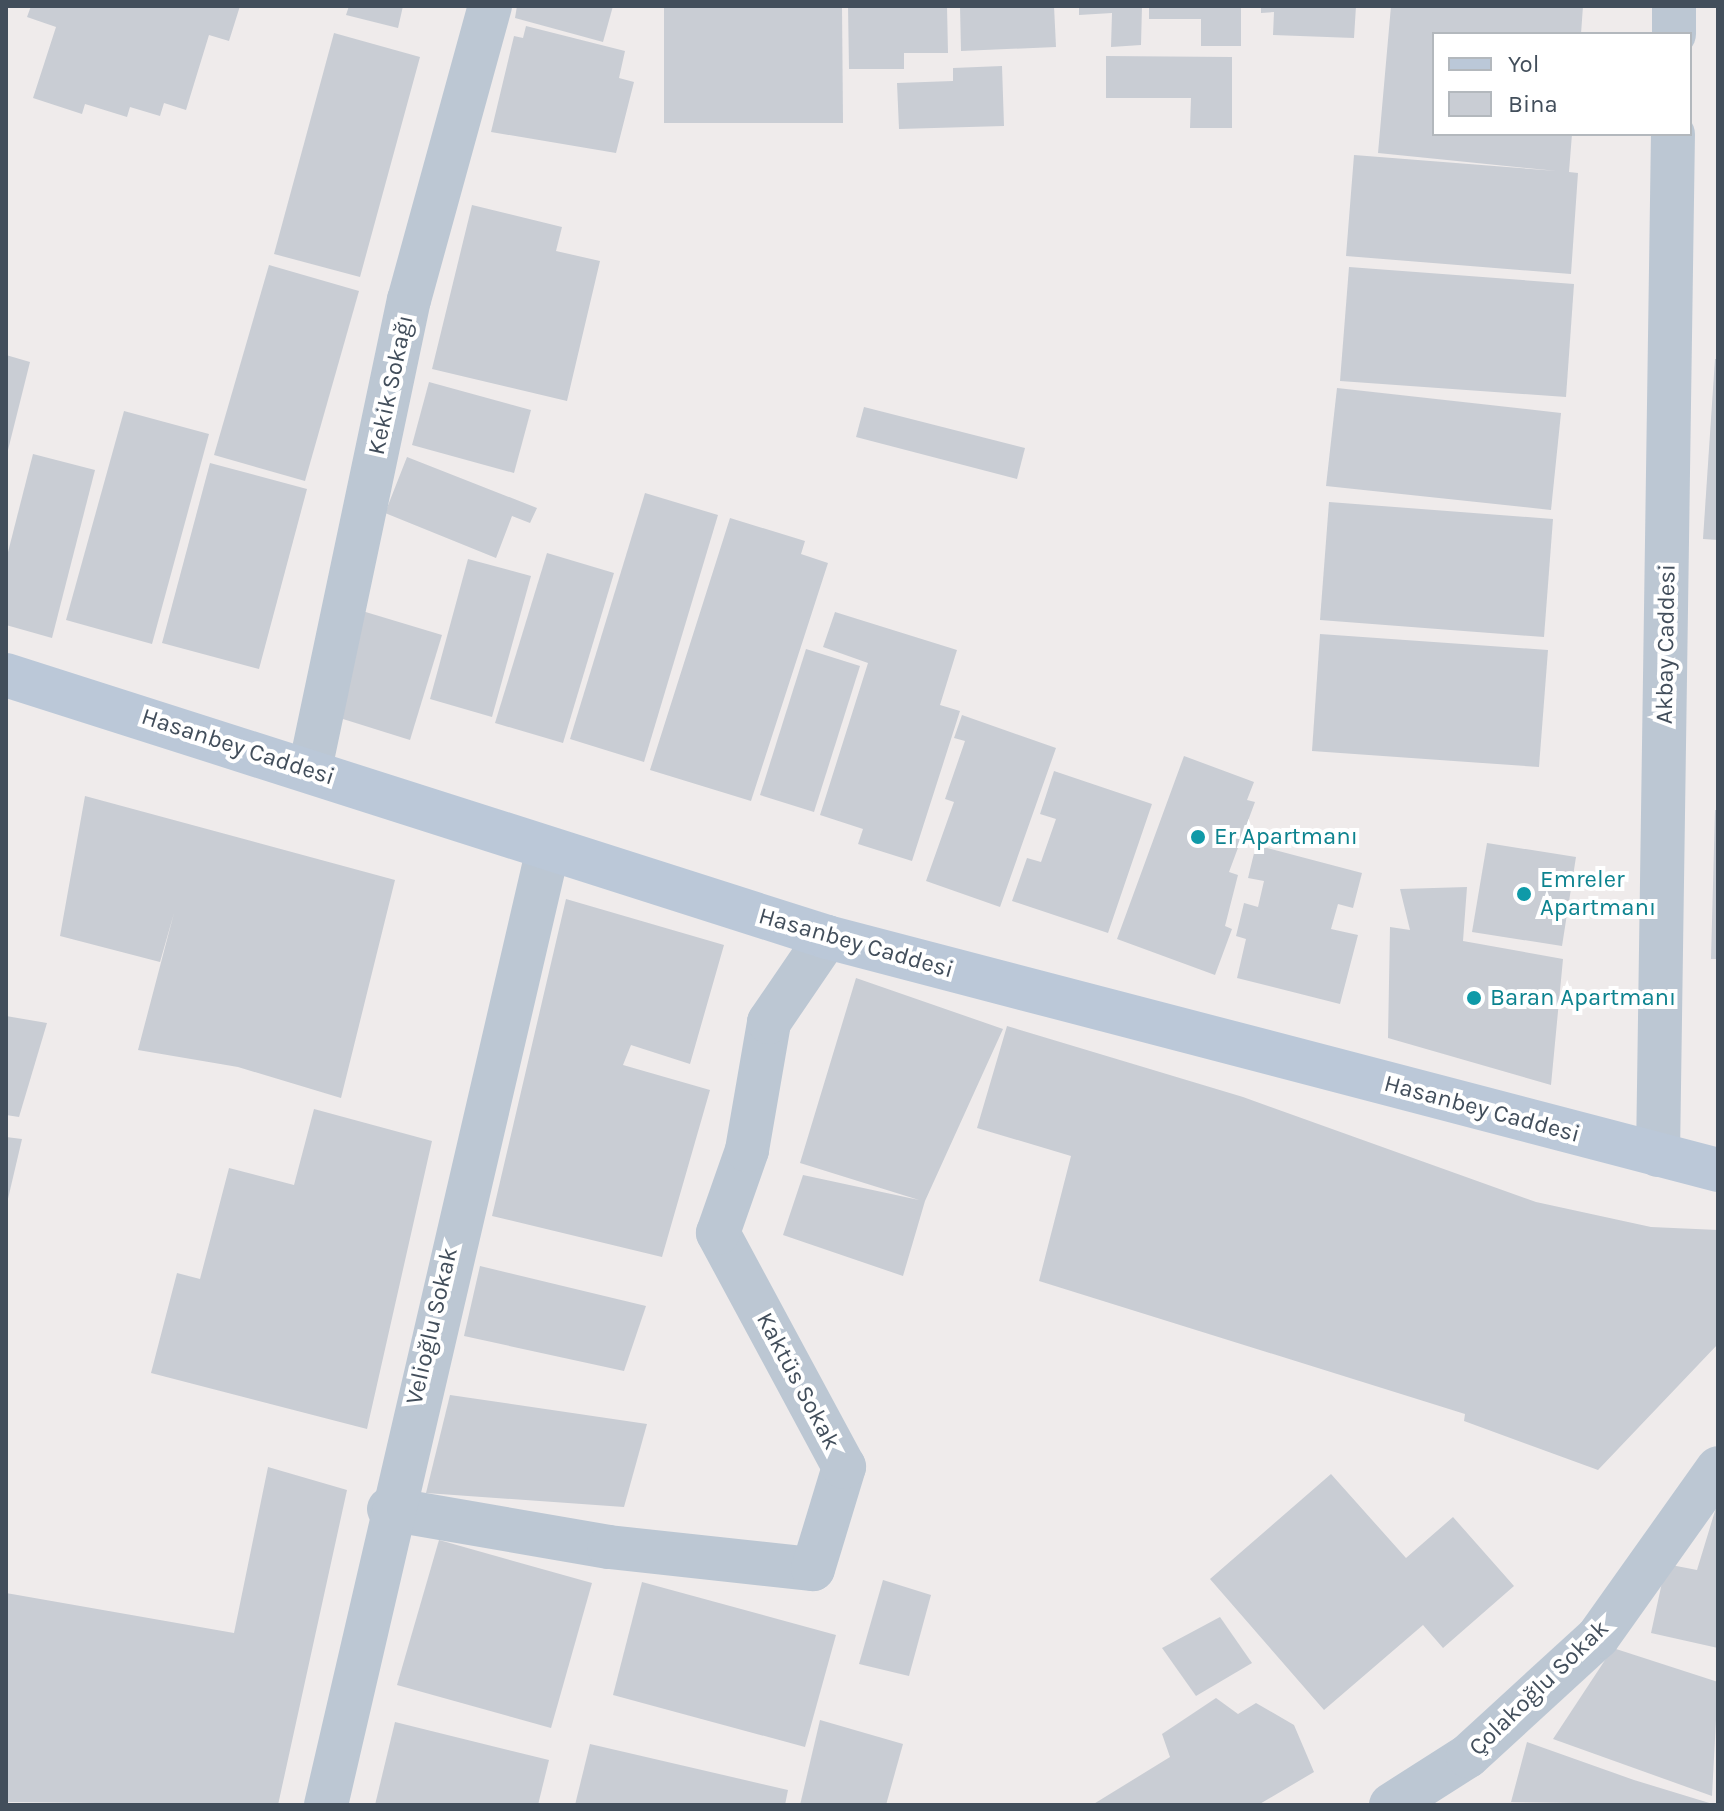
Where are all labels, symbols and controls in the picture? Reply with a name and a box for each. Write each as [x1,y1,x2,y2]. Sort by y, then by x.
legend [1432,32,1692,136]
text: Yol [1508,50,1539,78]
text: Bina [1508,90,1558,118]
street label: Kekik Sokağı [362,313,420,457]
street label: Akbay Caddesi [1650,564,1682,724]
street label: Hasanbey Caddesi [138,702,338,792]
place label: Er Apartmanı [1214,823,1358,851]
marker: Er Apartmanı [1189,828,1207,846]
place label: Emreler Apartmanı [1540,866,1656,922]
marker: Emreler Apartmanı [1515,885,1533,903]
street label: Hasanbey Caddesi [755,901,957,985]
place label: Baran Apartmanı [1490,984,1676,1012]
marker: Baran Apartmanı [1465,989,1483,1007]
street label: Hasanbey Caddesi [1381,1069,1583,1149]
street label: Velioğlu Sokak [400,1245,464,1407]
street label: Kaktüs Sokak [750,1308,846,1454]
street label: Çolakoğlu Sokak [1463,1614,1615,1762]

